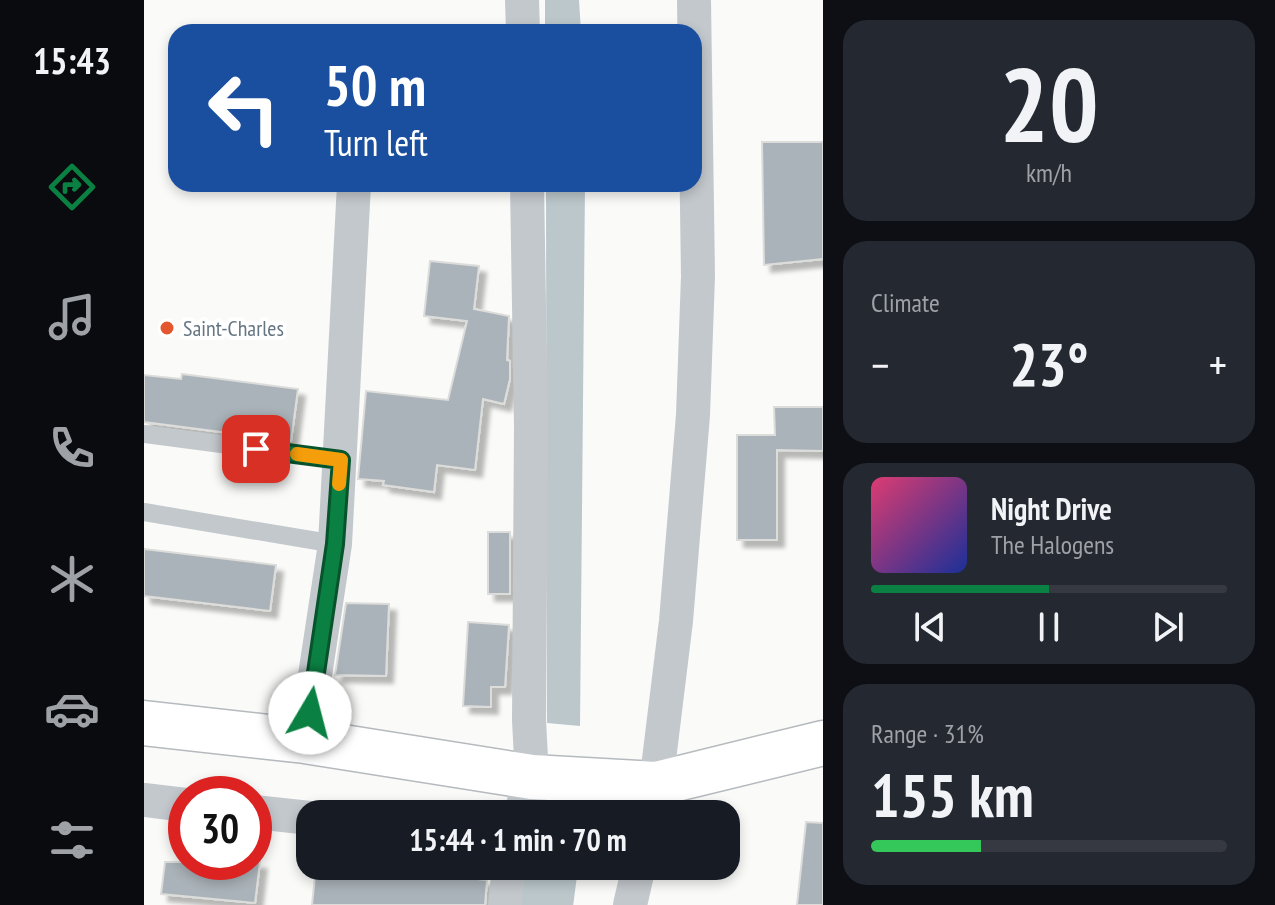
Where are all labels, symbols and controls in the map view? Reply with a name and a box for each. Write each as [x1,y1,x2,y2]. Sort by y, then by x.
text: 20 [999,36,1099,171]
text: 15:43 [33,37,111,84]
text: 50 m [324,49,426,121]
icon: left [192,56,296,160]
text: Turn left [324,119,428,166]
text: km/h [1026,156,1072,189]
icon: directions [44,159,100,215]
text: Climate [871,286,940,319]
icon: music [44,289,100,345]
place label: Saint-Charles [183,314,284,342]
marker: Saint-Charles [158,319,176,337]
text: 23° [1009,325,1089,403]
text: − [871,336,889,393]
text: + [1209,336,1227,393]
pin [222,415,290,483]
icon: phone [44,420,100,476]
icon: arrive [234,427,278,471]
text: Night Drive [991,489,1112,528]
text: The Halogens [991,528,1114,561]
icon: climate [44,551,100,607]
icon: previous [908,605,952,649]
icon: pause [1027,605,1071,649]
icon: next [1146,605,1190,649]
position arrow [268,671,352,755]
icon: car [44,681,100,737]
text: Range · 31% [871,717,984,750]
text: 155 km [871,756,1034,834]
speed limit sign: 30 [168,776,272,880]
icon: filters [44,812,100,868]
text: 15:44 · 1 min · 70 m [409,820,627,859]

